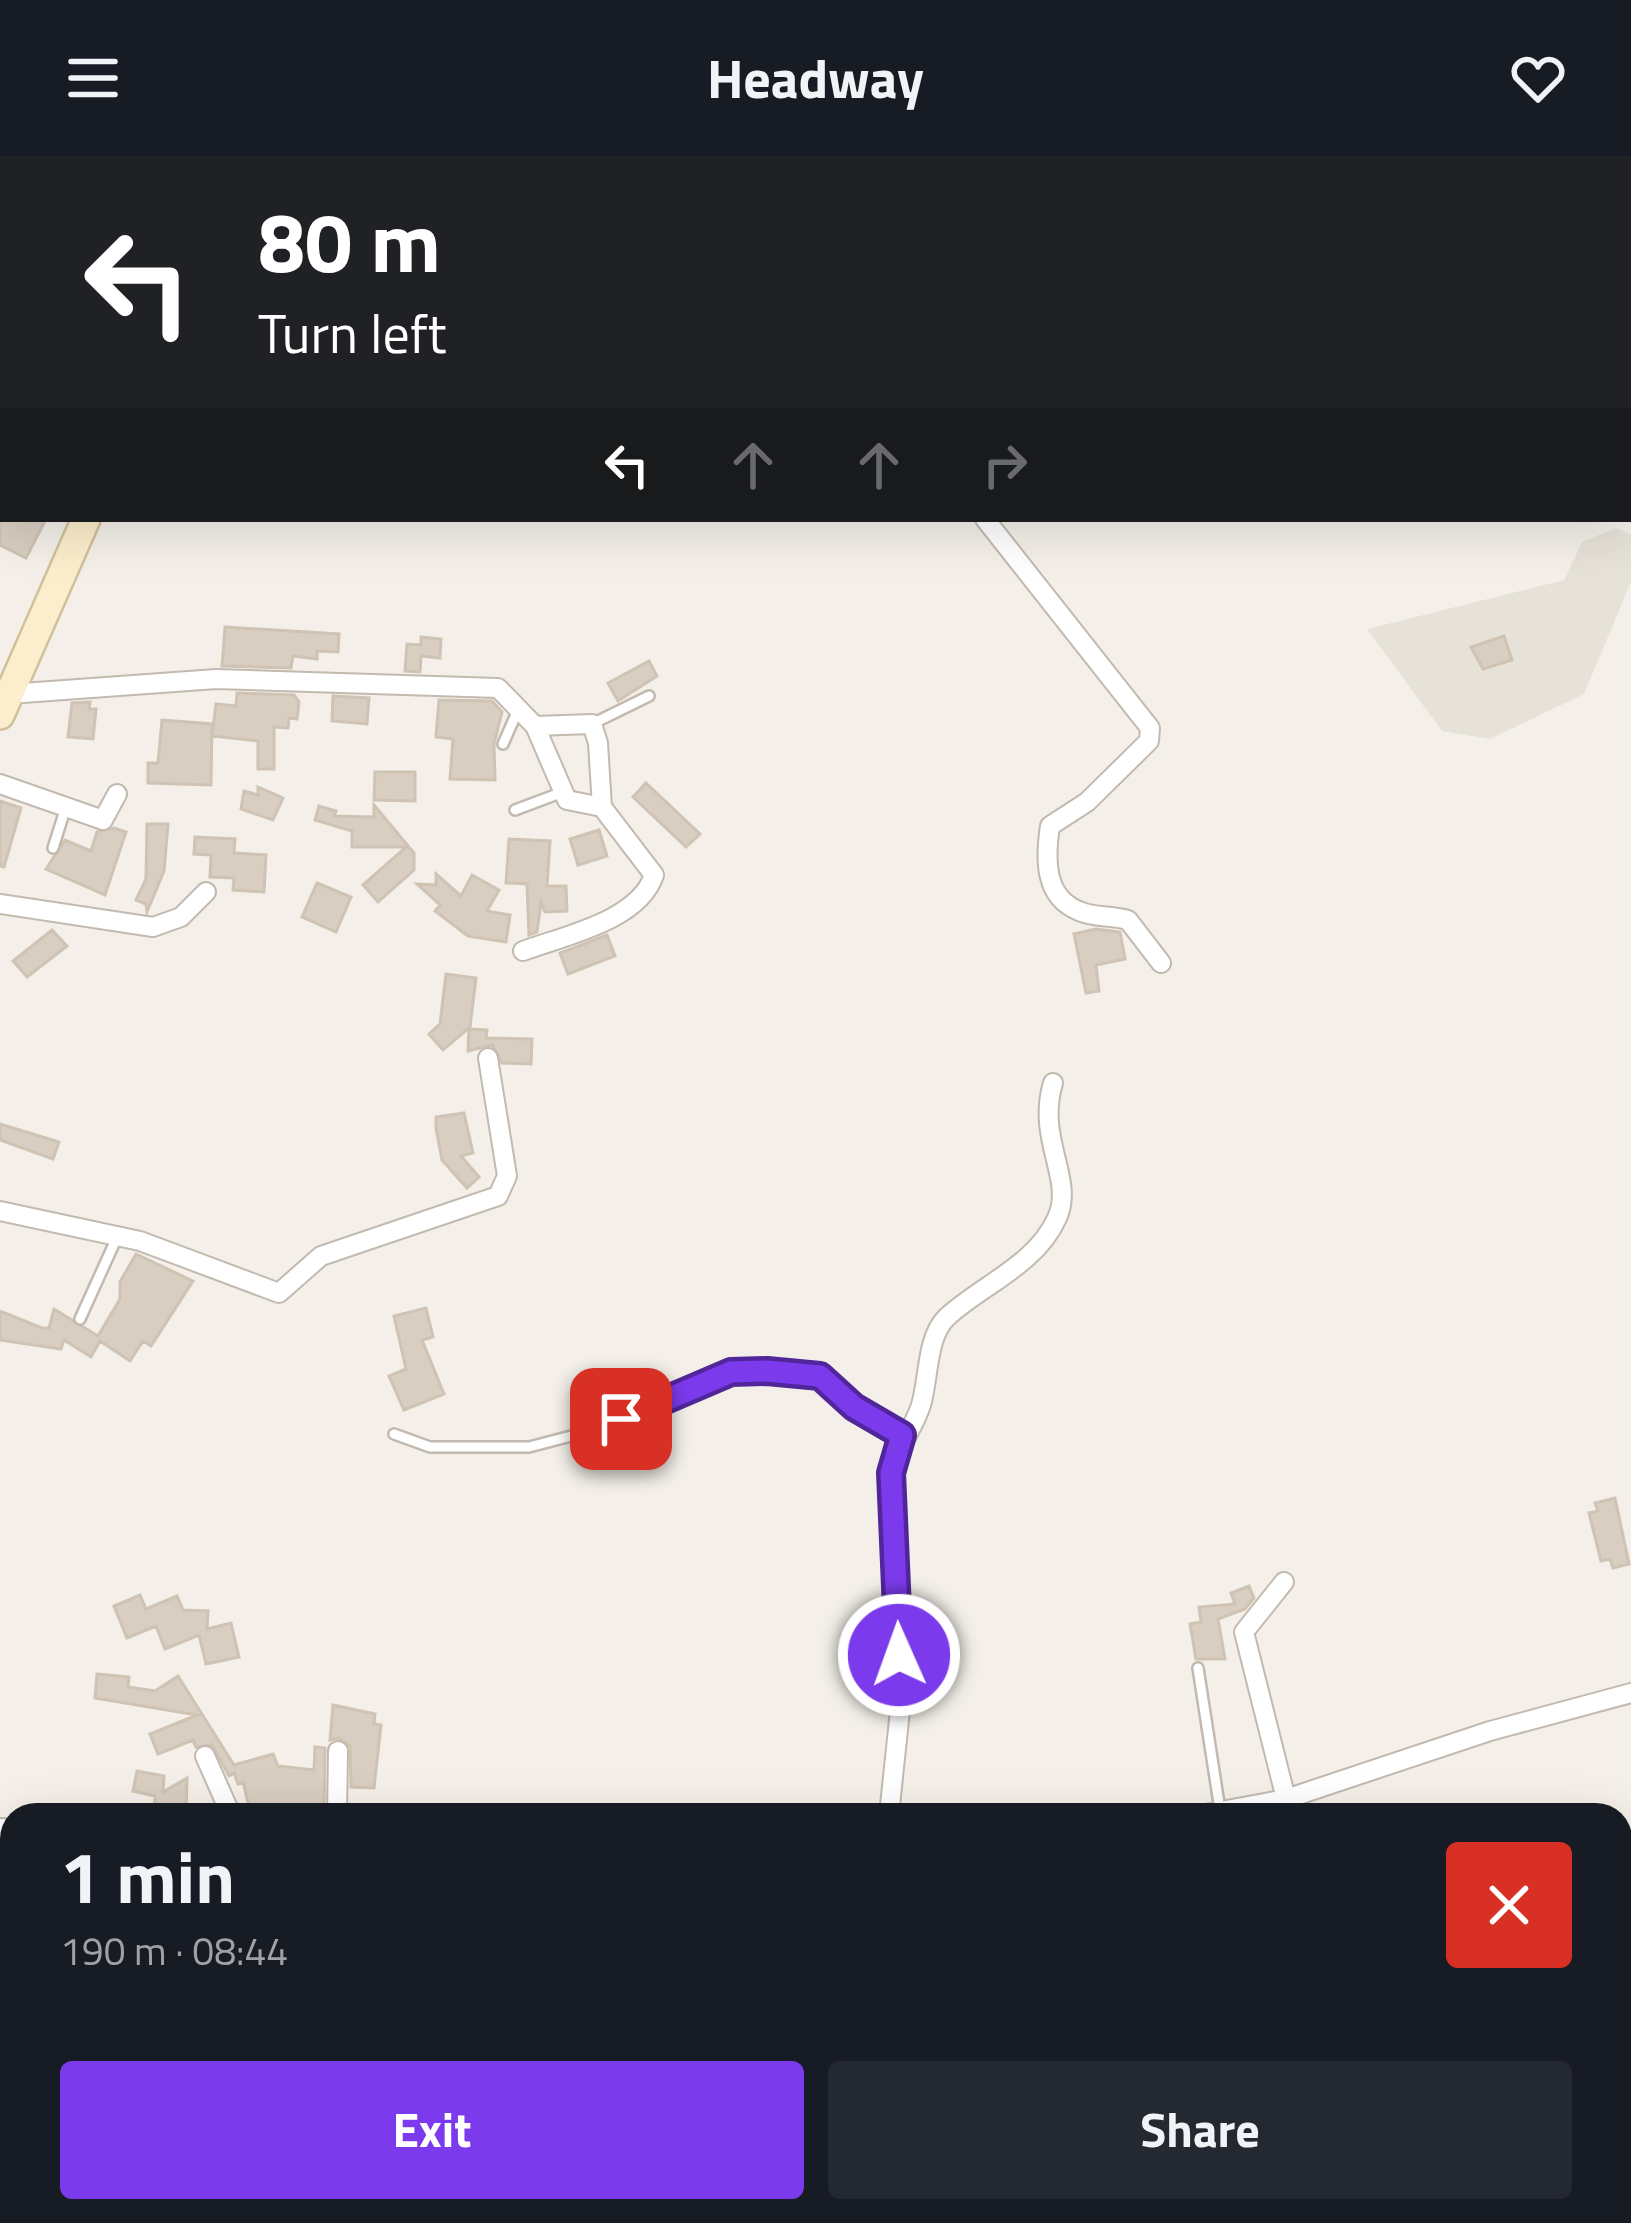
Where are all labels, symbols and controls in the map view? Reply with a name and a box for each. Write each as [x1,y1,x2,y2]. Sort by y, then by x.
text: Headway [707,37,924,119]
icon: menu [60,45,126,111]
icon: heart [1505,45,1571,111]
text: 80 m [258,177,441,305]
icon: left [60,204,216,360]
text: Turn left [258,292,447,374]
icon: left [594,432,660,498]
icon: ahead [720,432,786,498]
icon: ahead [846,432,912,498]
icon: right [972,432,1038,498]
pin [570,1368,672,1470]
icon: arrive [588,1386,654,1452]
position arrow [836,1592,962,1718]
text: 1 min [60,1821,235,1931]
button: close [1446,1842,1572,1968]
text: 190 m · 08:44 [60,1921,288,1980]
button: Exit [60,2061,804,2199]
button: Share [828,2061,1572,2199]

